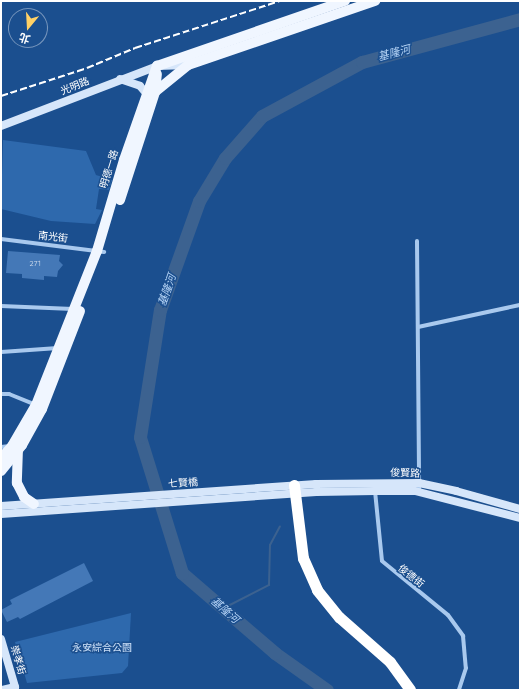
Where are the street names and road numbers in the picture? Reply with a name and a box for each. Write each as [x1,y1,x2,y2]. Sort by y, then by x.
street label: 光明路 [59,75,91,97]
street label: 明德一路 [97,148,121,190]
street label: 南光街 [37,229,69,245]
street label: 俊賢路 [390,466,420,480]
street label: 七賢橋 [168,476,198,490]
street label: 俊德街 [395,562,427,590]
street label: 崇孝街 [8,644,28,676]

